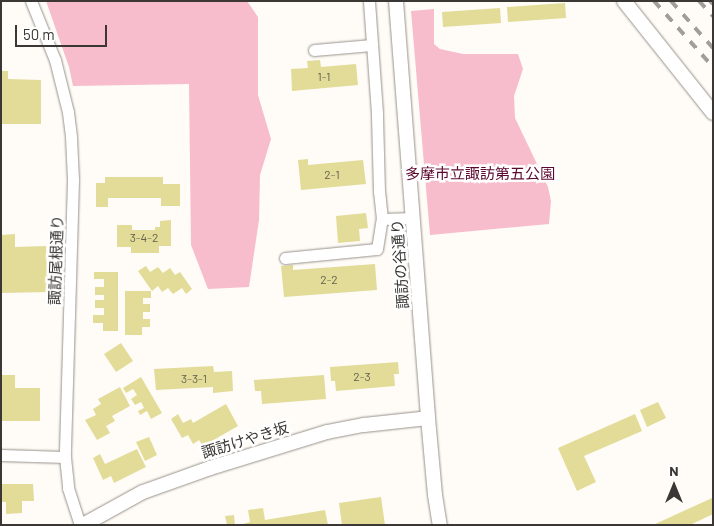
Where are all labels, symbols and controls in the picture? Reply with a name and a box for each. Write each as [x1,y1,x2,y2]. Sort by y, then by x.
scale bar [18,15,110,47]
text: 50 m [23,25,55,43]
house number: 1-1 [317,70,331,84]
park label: 多摩市立諏訪第五公園 [405,165,555,183]
house number: 2-1 [324,168,340,182]
street label: 諏訪尾根通り [45,215,67,305]
street label: 諏訪の谷通り [388,218,412,310]
house number: 3-4-2 [130,231,158,245]
house number: 2-2 [320,273,338,287]
house number: 2-3 [353,370,371,384]
house number: 3-3-1 [181,372,207,386]
street label: 諏訪けやき坂 [199,418,291,462]
north arrow [649,461,699,511]
text: N [669,462,679,479]

